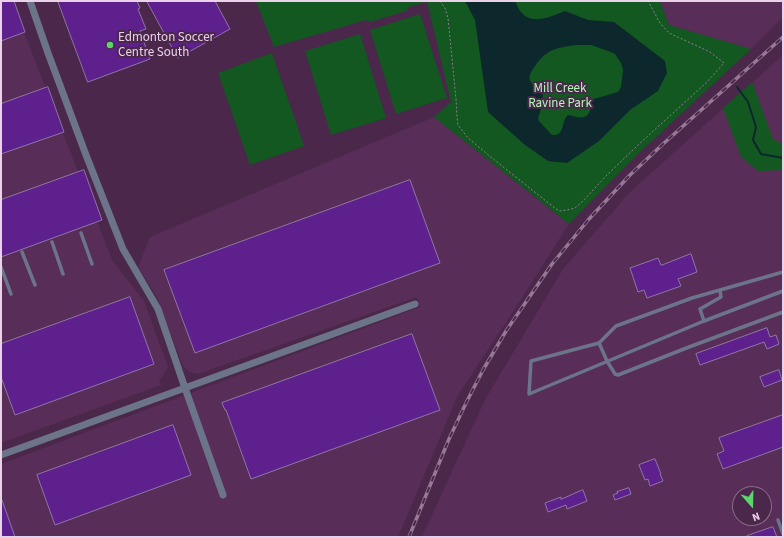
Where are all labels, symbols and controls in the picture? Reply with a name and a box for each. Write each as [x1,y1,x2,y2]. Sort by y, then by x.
place label: Edmonton Soccer Centre South [118,30,214,61]
marker: Edmonton Soccer Centre South [105,40,115,50]
park label: Mill Creek Ravine Park [528,81,592,112]
north arrow [732,486,772,526]
text: N [750,509,762,525]

